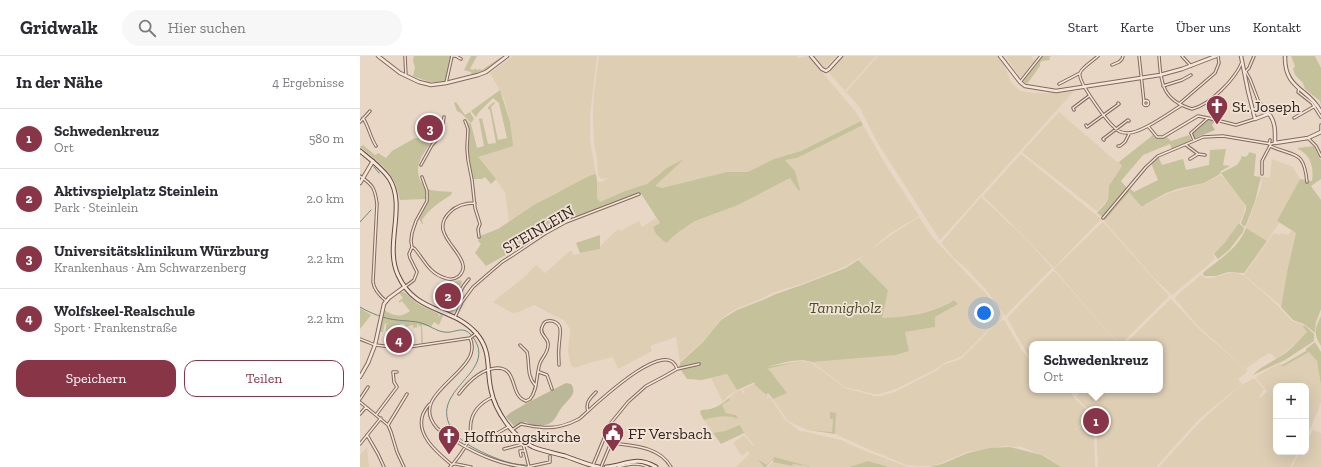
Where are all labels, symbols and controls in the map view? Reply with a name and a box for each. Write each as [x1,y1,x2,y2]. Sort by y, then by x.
search box [122,10,402,46]
text: Gridwalk [20,16,98,39]
icon: search [136,17,158,39]
text: Hier suchen [168,19,246,37]
text: Start [1068,19,1098,36]
text: Karte [1120,19,1154,36]
text: Über uns [1176,19,1231,36]
text: Kontakt [1253,19,1301,36]
text: In der Nähe [16,72,103,92]
text: 4 Ergebnisse [272,75,344,90]
church icon: St. Joseph [1204,93,1230,126]
place label: St. Joseph [1232,97,1301,116]
pin: 3 [417,113,443,143]
text: Schwedenkreuz [54,122,159,140]
text: 1 [26,131,32,146]
text: 580 m [309,131,344,146]
text: Ort [54,140,74,155]
text: Aktivspielplatz Steinlein [54,182,218,200]
text: 2 [26,191,32,206]
text: 2.0 km [306,191,344,206]
text: Park · Steinlein [54,200,138,215]
street label: STEINLEIN [499,201,578,258]
text: Universitätsklinikum Würzburg [54,242,269,260]
text: 3 [26,251,32,266]
text: 2.2 km [307,251,344,266]
text: Krankenhaus · Am Schwarzenberg [54,260,246,275]
pin: 2 [435,281,461,311]
park label: Tannigholz [809,298,881,317]
text: Wolfskeel-Realschule [54,302,195,320]
your location [974,303,994,323]
text: 4 [25,311,33,326]
text: 2.2 km [307,311,344,326]
text: Sport · Frankenstraße [54,320,177,335]
pin: 4 [386,325,412,355]
popup [1029,341,1163,393]
text: Schwedenkreuz [1043,351,1149,369]
button: Speichern [16,360,176,397]
button: Teilen [184,360,344,397]
text: Ort [1043,369,1063,384]
map controls [1273,383,1309,455]
button: + [1273,383,1309,419]
pin: 1 [1083,406,1109,436]
button: − [1273,419,1309,455]
public building icon: FF Versbach [600,420,626,453]
church icon: Hoffnungskirche [436,423,462,456]
place label: FF Versbach [628,424,712,443]
place label: Hoffnungskirche [464,427,581,446]

